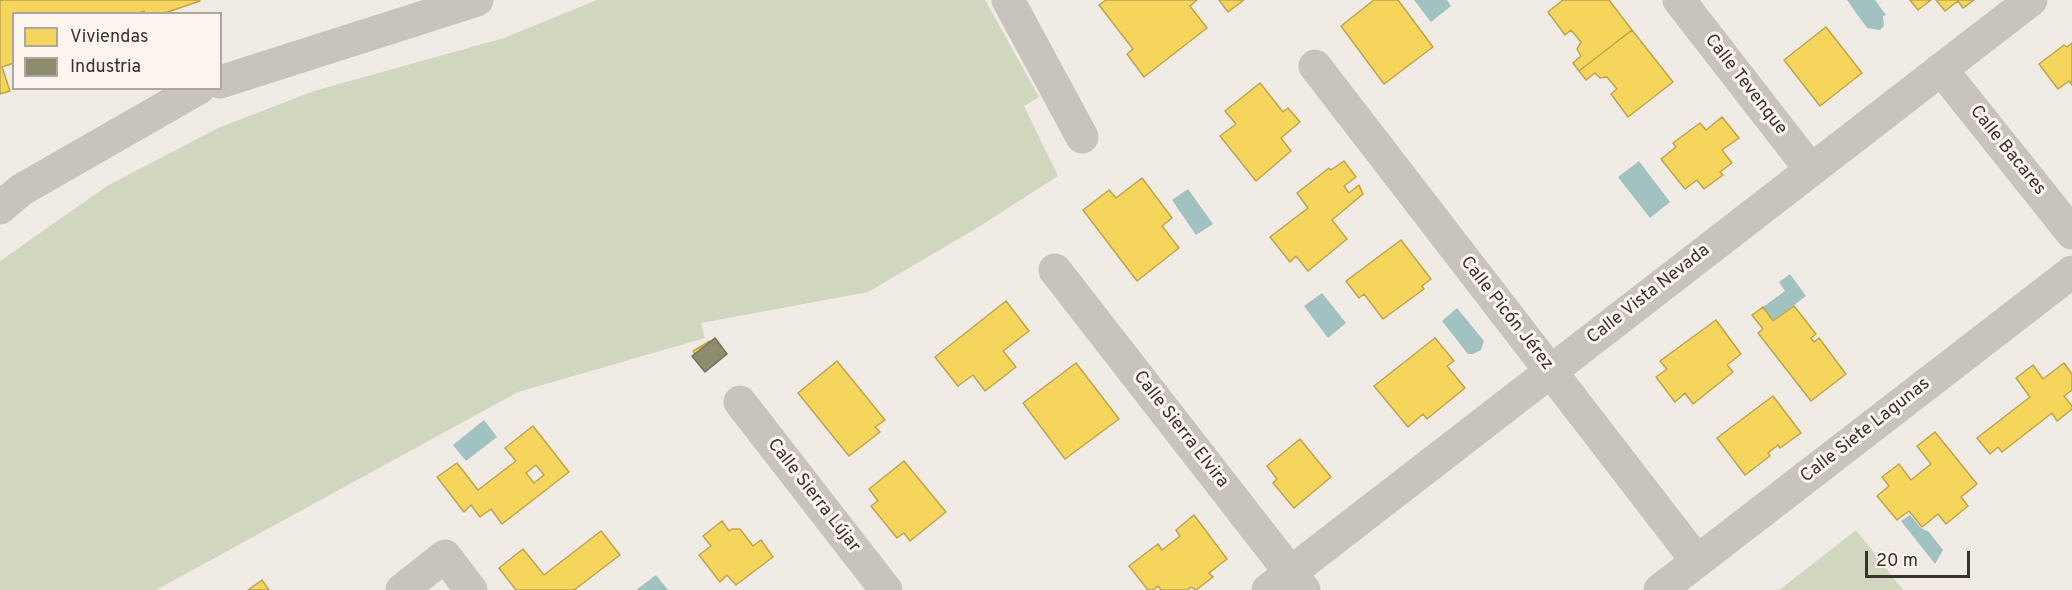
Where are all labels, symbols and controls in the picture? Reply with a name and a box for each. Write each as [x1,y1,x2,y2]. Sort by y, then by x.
legend [12,12,222,90]
text: Viviendas [70,26,148,49]
street label: Calle Tevenque [1699,30,1791,140]
text: Industria [70,56,141,79]
street label: Calle Bacares [1964,102,2050,200]
street label: Calle Vista Nevada [1583,240,1715,350]
street label: Calle Picón Jérez [1455,253,1557,375]
street label: Calle Sierra Elvira [1128,367,1232,493]
street label: Calle Siete Lagunas [1797,374,1935,488]
street label: Calle Sierra Lújar [762,435,864,557]
scale bar [1868,539,1973,577]
text: 20 m [1876,550,1918,573]

